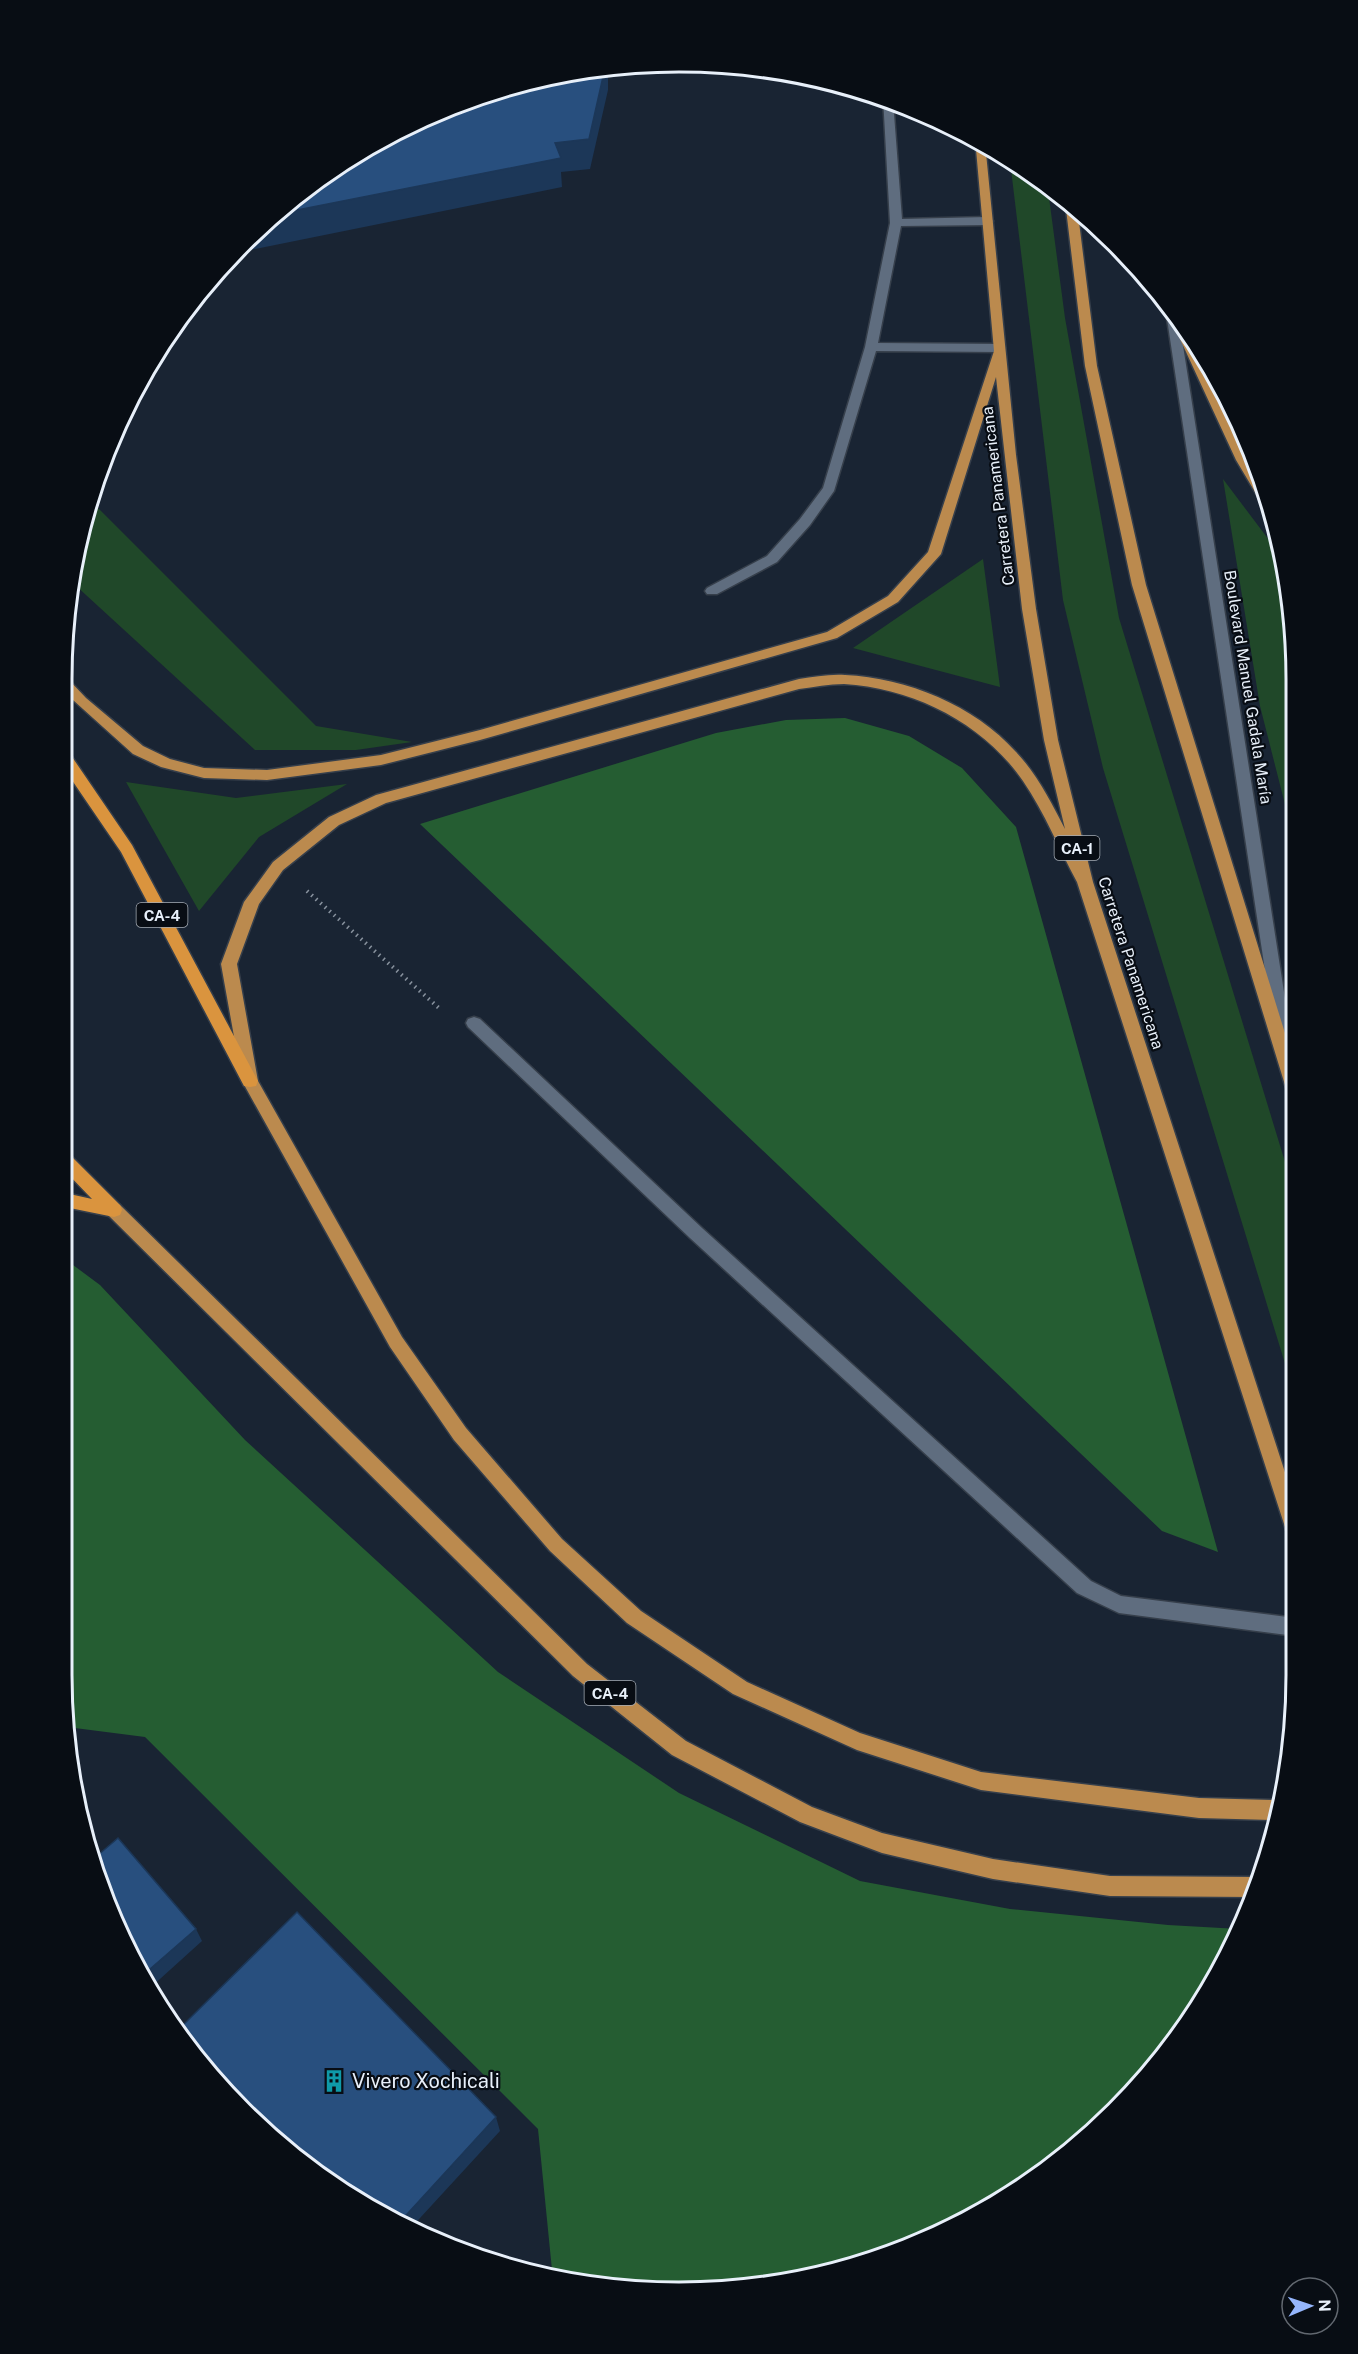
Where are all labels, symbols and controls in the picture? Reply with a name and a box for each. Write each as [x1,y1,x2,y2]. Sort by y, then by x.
street label: Carretera Panamericana [978,405,1018,587]
street label: Boulevard Manuel Gadala María [1220,569,1276,805]
road number: CA-1 [1054,836,1100,860]
street label: Carretera Panamericana [1094,874,1168,1052]
road number: CA-4 [136,903,188,927]
road number: CA-4 [584,1681,636,1705]
building icon: Vivero Xochicali [321,2068,347,2094]
place label: Vivero Xochicali [352,2069,500,2093]
north arrow [1280,2276,1340,2336]
text: N [1315,2299,1334,2312]

